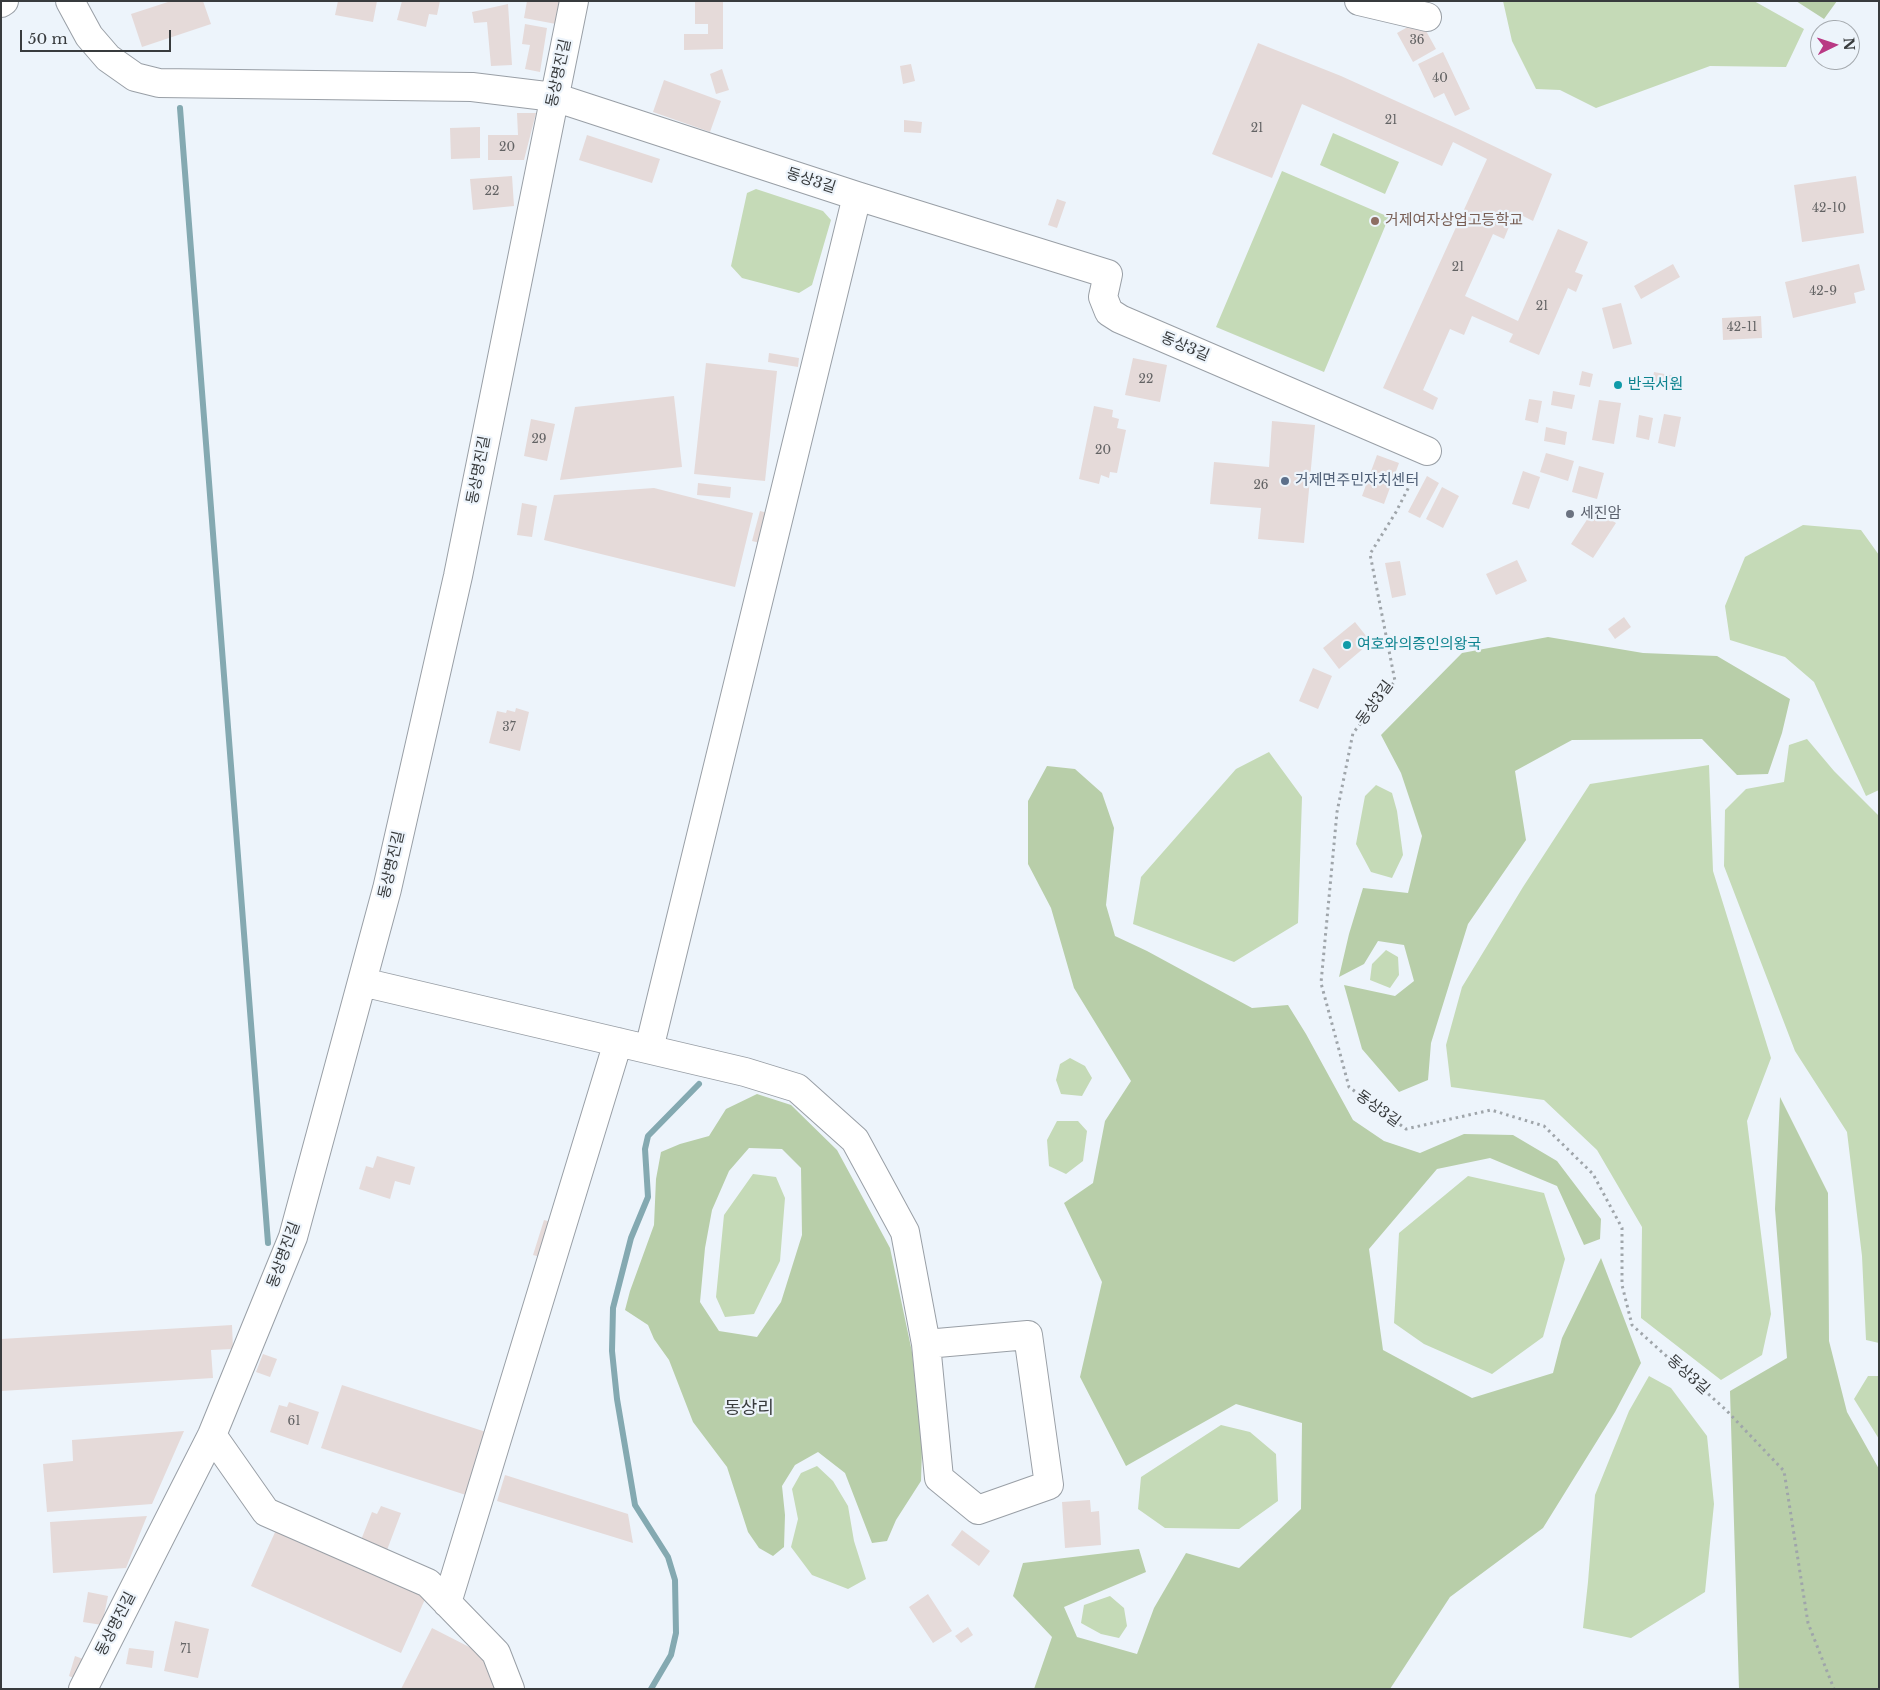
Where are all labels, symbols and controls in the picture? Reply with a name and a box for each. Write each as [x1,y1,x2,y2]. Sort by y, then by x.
scale bar [22,20,174,52]
north arrow [1810,20,1860,70]
text: 50 m [28,29,68,48]
house number: 36 [1409,34,1425,48]
street label: 동상명진길 [543,37,575,109]
text: N [1840,37,1858,51]
house number: 40 [1432,72,1448,86]
house number: 21 [1385,114,1397,128]
house number: 21 [1251,122,1263,136]
house number: 20 [499,141,515,155]
street label: 동상3길 [784,165,838,197]
house number: 22 [485,185,499,199]
house number: 42-10 [1812,202,1846,216]
place label: 거제여자상업고등학교 [1385,212,1523,230]
marker: 거제여자상업고등학교 [1369,215,1381,227]
house number: 21 [1452,261,1464,275]
house number: 42-9 [1809,285,1837,299]
house number: 21 [1536,300,1548,314]
house number: 42-11 [1727,321,1757,335]
street label: 동상3길 [1158,329,1212,365]
house number: 22 [1139,373,1153,387]
place label: 반곡서원 [1628,376,1683,394]
marker: 반곡서원 [1612,379,1624,391]
house number: 29 [531,433,547,447]
street label: 동상명진길 [464,434,494,506]
house number: 20 [1095,444,1111,458]
place label: 거제면주민자치센터 [1295,472,1419,490]
marker: 거제면주민자치센터 [1279,475,1291,487]
house number: 26 [1253,479,1269,493]
place label: 세진암 [1580,505,1621,523]
marker: 세진암 [1564,508,1576,520]
place label: 여호와의증인의왕국 [1357,636,1481,654]
marker: 여호와의증인의왕국 [1341,639,1353,651]
street label: 동상3길 [1353,677,1397,729]
house number: 37 [502,721,516,735]
street label: 동상명진길 [375,829,409,901]
street label: 동상3길 [1352,1087,1404,1131]
street label: 동상명진길 [264,1220,304,1290]
street label: 동상3길 [1663,1351,1713,1399]
district label: 동상리 [724,1398,774,1420]
house number: 61 [287,1415,301,1429]
street label: 동상명진길 [92,1589,140,1659]
house number: 71 [180,1643,192,1657]

